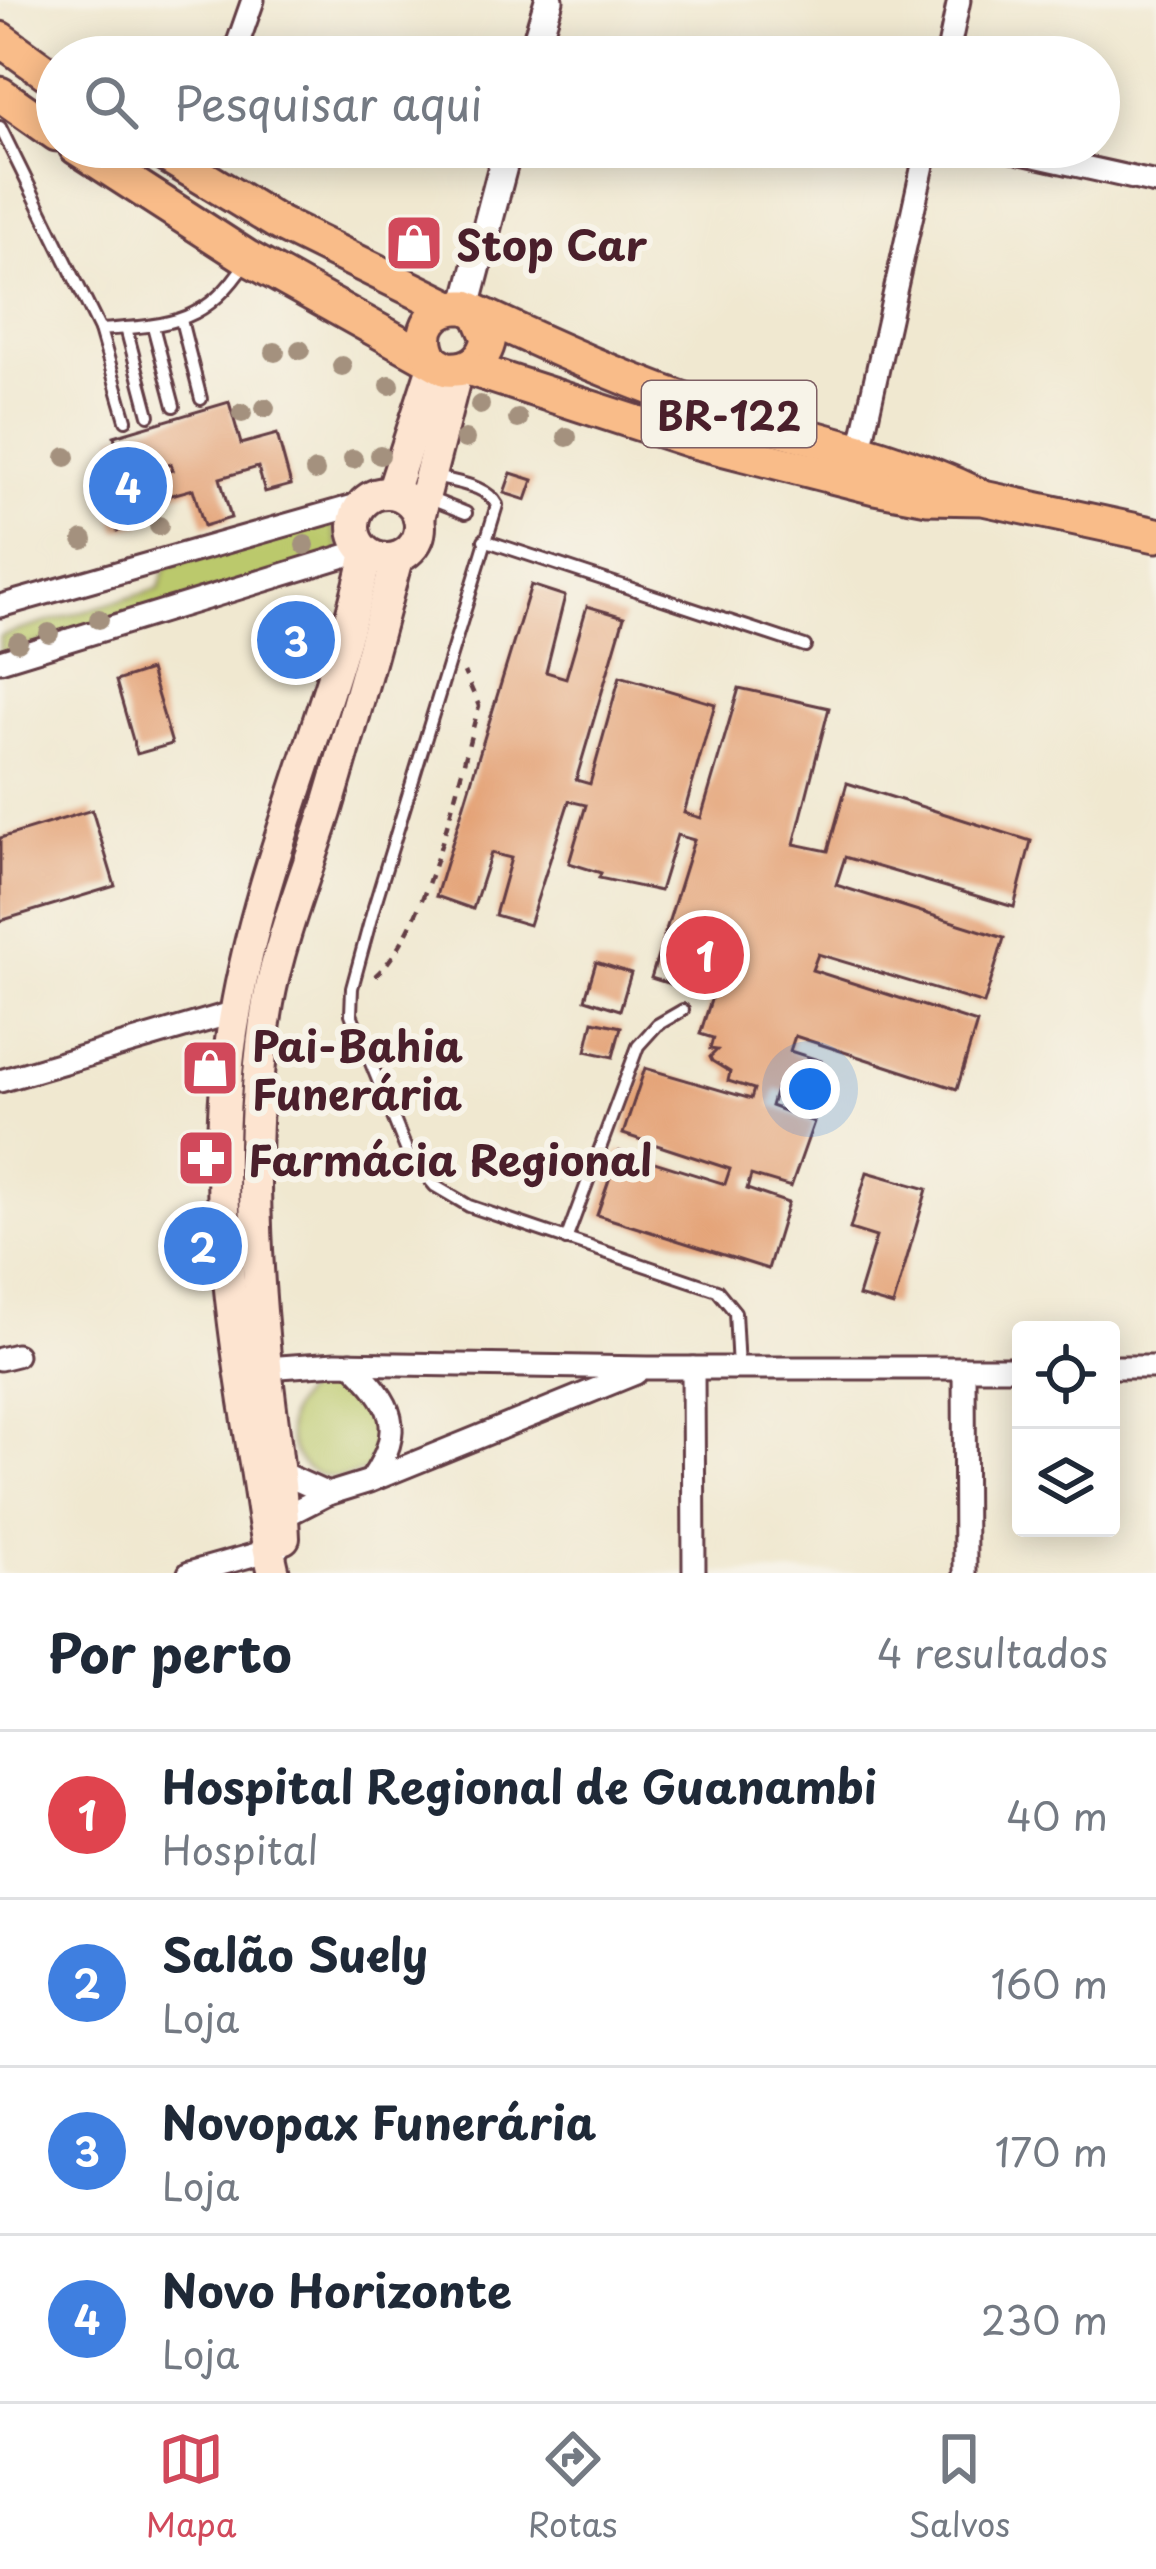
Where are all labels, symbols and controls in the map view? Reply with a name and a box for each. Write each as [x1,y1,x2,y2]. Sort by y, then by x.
search box [36,36,1120,168]
text: Pesquisar aqui [174,68,483,136]
icon: search [78,69,144,135]
shop icon: Stop Car [383,212,445,274]
place label: Stop Car [456,212,648,275]
road number: BR-122 [642,381,816,447]
pin: 4 [89,441,167,531]
pin: 3 [257,595,335,685]
pin: 1 [666,910,744,1000]
place label: Pai-Bahia Funerária [252,1013,464,1124]
shop icon: Pai-Bahia Funerária [179,1037,241,1099]
your location [780,1059,840,1119]
pharmacy icon: Farmácia Regional [175,1127,237,1189]
place label: Farmácia Regional [248,1127,652,1190]
pin: 2 [164,1201,242,1291]
map controls [1012,1321,1120,1537]
button: locate [1012,1321,1120,1429]
button: layers [1012,1429,1120,1537]
text: Por perto [48,1613,292,1690]
text: 4 resultados [877,1622,1108,1681]
text: Hospital Regional de Guanambi [162,1751,877,1819]
text: 1 [78,1785,96,1844]
text: 40 m [1006,1785,1108,1844]
text: Hospital [162,1819,319,1878]
text: Salão Suely [162,1919,428,1987]
text: 2 [73,1953,101,2012]
text: 160 m [991,1953,1108,2012]
text: Loja [162,1987,239,2046]
text: Novopax Funerária [162,2087,596,2155]
text: 3 [74,2121,100,2180]
text: 170 m [995,2121,1108,2180]
text: Loja [162,2155,239,2214]
text: Novo Horizonte [162,2255,512,2323]
text: 4 [74,2289,100,2348]
text: 230 m [981,2289,1108,2348]
text: Loja [162,2323,239,2382]
tab: Mapa [146,2426,236,2548]
tab: Rotas [528,2426,617,2548]
tab: Salvos [909,2426,1010,2548]

